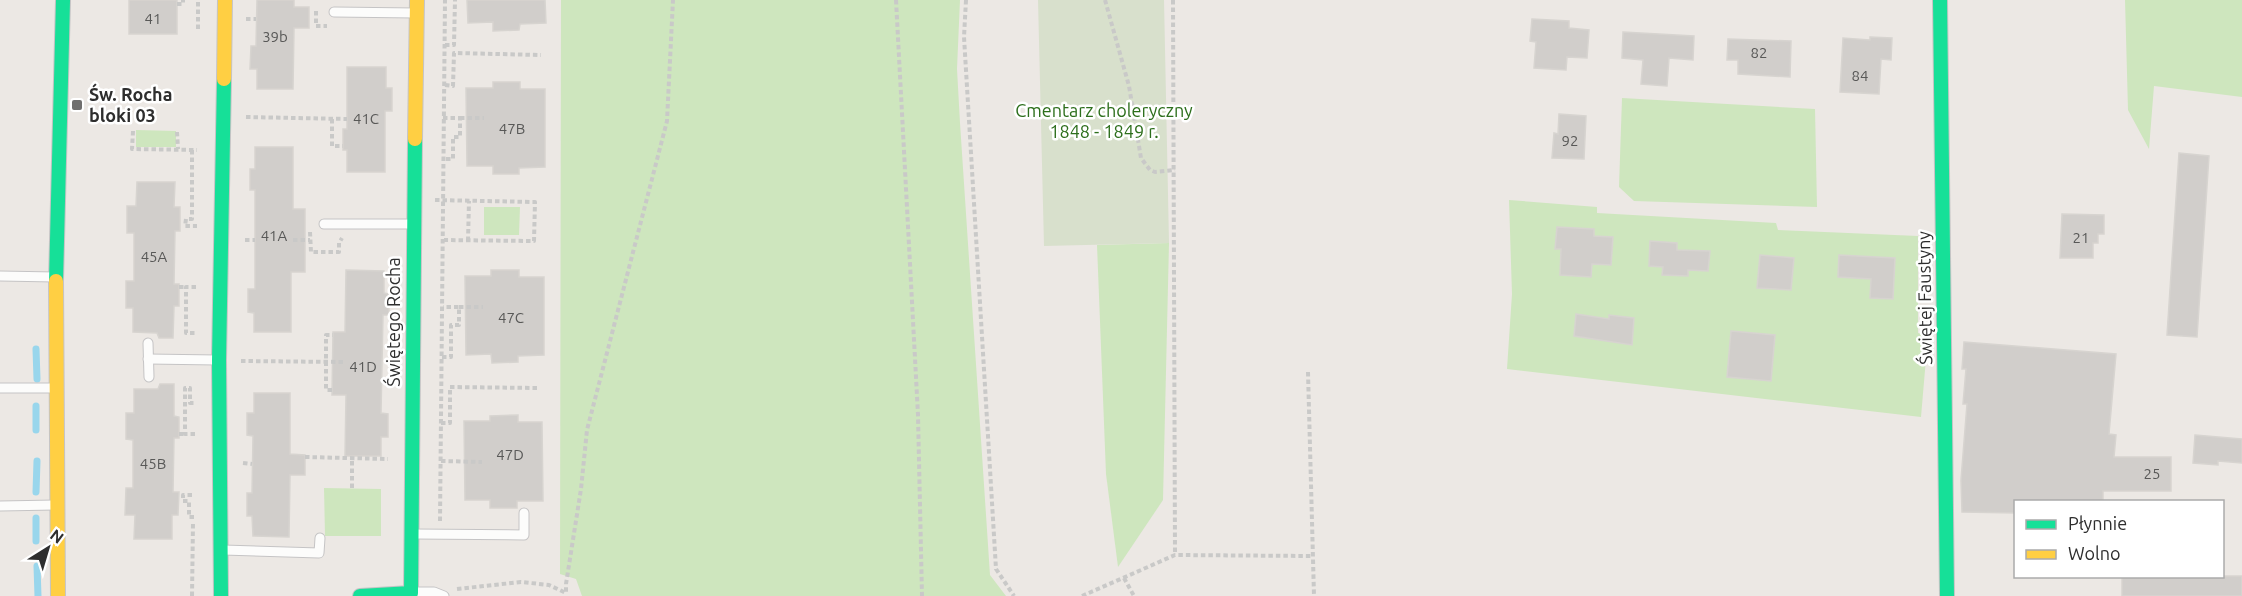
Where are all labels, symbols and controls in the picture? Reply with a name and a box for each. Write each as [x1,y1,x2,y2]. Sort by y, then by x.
house number: 41 [145,10,161,27]
house number: 39b [262,28,288,45]
house number: 82 [1751,44,1767,61]
house number: 84 [1852,67,1868,84]
place label: Św. Rocha bloki 03 [89,83,172,125]
marker: Św. Rocha bloki 03 [70,98,84,112]
park label: Cmentarz choleryczny 1848 - 1849 r. [1015,100,1193,141]
house number: 41C [353,110,379,127]
house number: 47B [499,120,525,137]
house number: 92 [1562,132,1578,149]
house number: 41A [261,227,288,244]
house number: 21 [2073,229,2089,246]
street label: Świętej Faustyny [1912,231,1935,365]
house number: 45A [141,248,168,265]
street label: Świętego Rocha [382,257,403,387]
house number: 47C [498,309,524,326]
house number: 41D [349,358,377,375]
house number: 47D [496,446,524,463]
house number: 45B [140,455,166,472]
house number: 25 [2144,465,2160,482]
legend [2014,500,2224,578]
text: Płynnie [2068,513,2127,533]
north arrow [18,518,78,578]
text: N [47,525,67,547]
text: Wolno [2068,543,2120,563]

